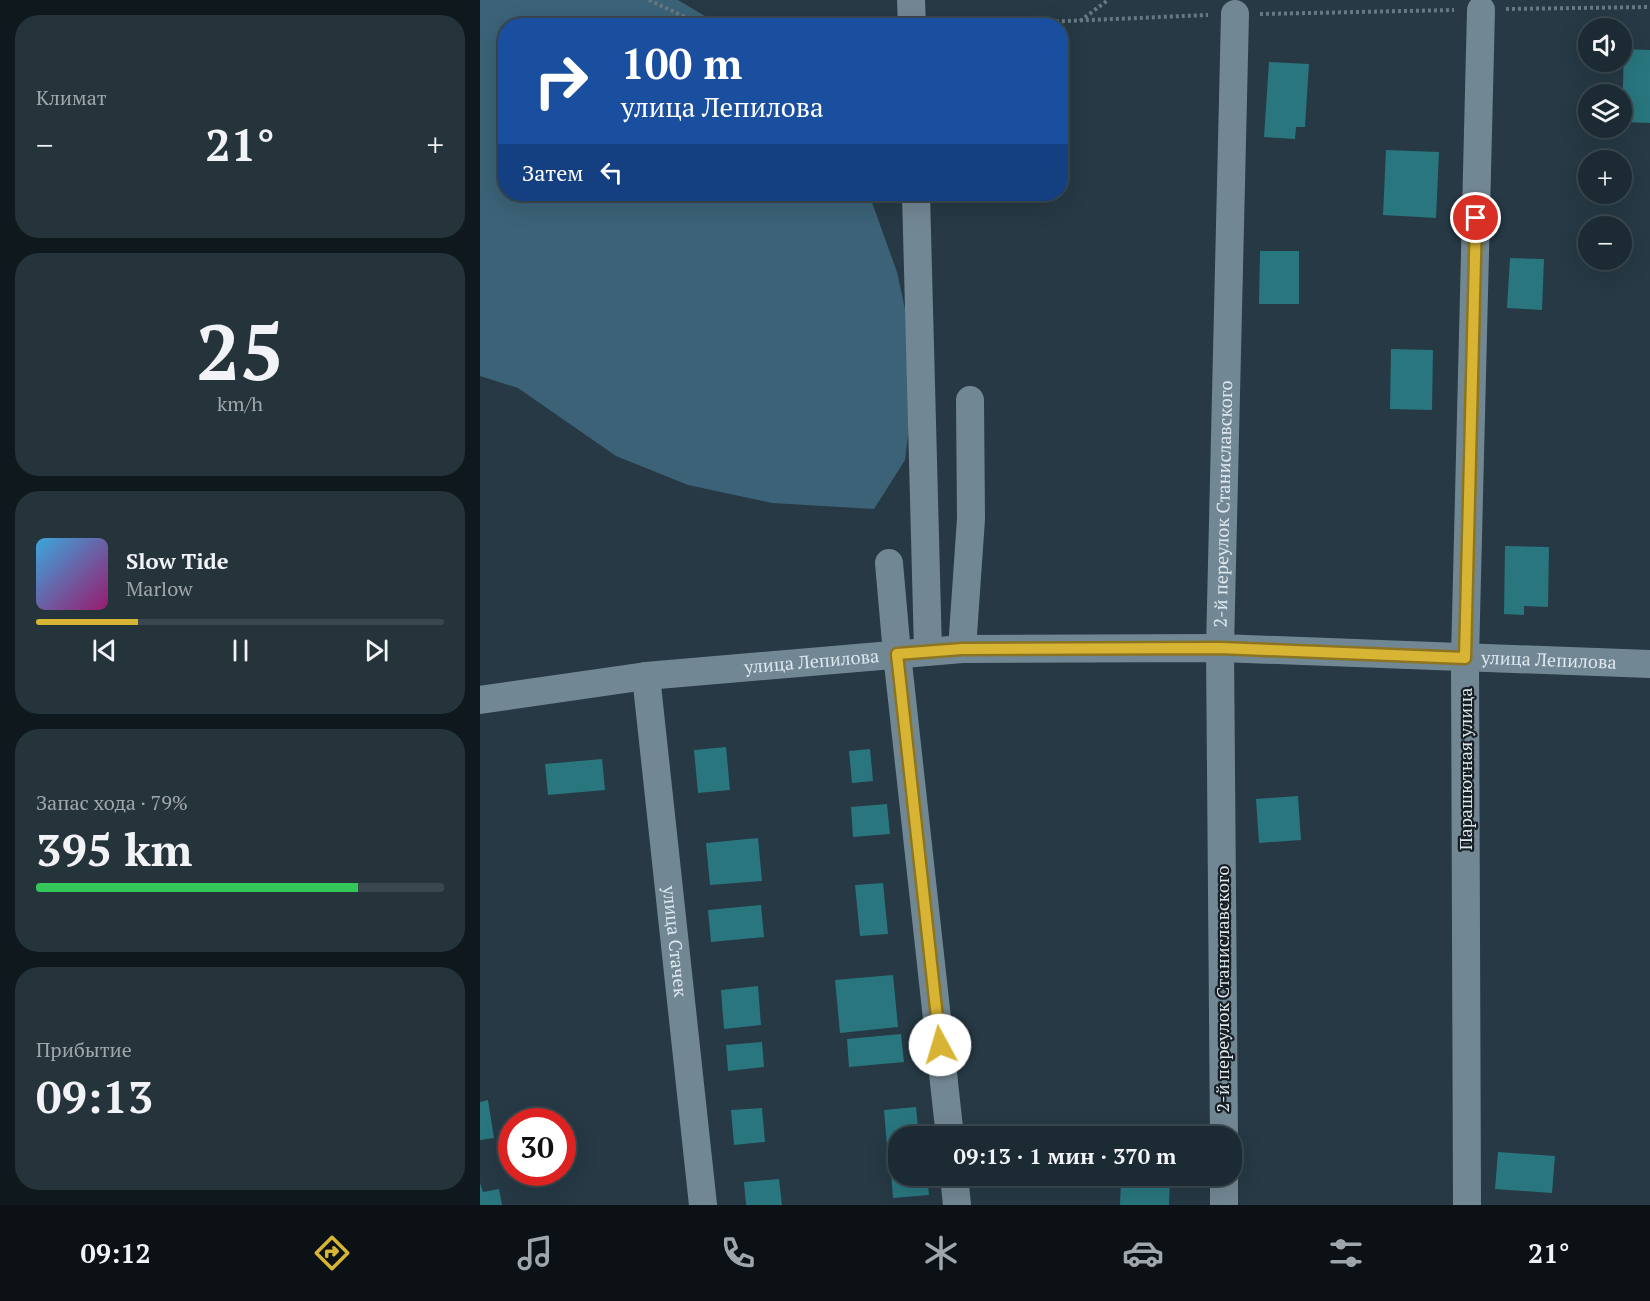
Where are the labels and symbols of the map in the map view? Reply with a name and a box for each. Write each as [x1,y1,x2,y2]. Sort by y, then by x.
pin [1450,192,1501,243]
street label: 2-й переулок Станиславского [1207,380,1237,628]
street label: улица Лепилова [742,643,880,679]
street label: улица Лепилова [1480,645,1617,674]
street label: Парашютная улица [1453,688,1477,850]
street label: 2-й переулок Станиславского [1210,865,1234,1113]
street label: улица Стачек [658,883,694,999]
position arrow [908,1013,972,1077]
speed limit sign: 30 [498,1108,576,1186]

